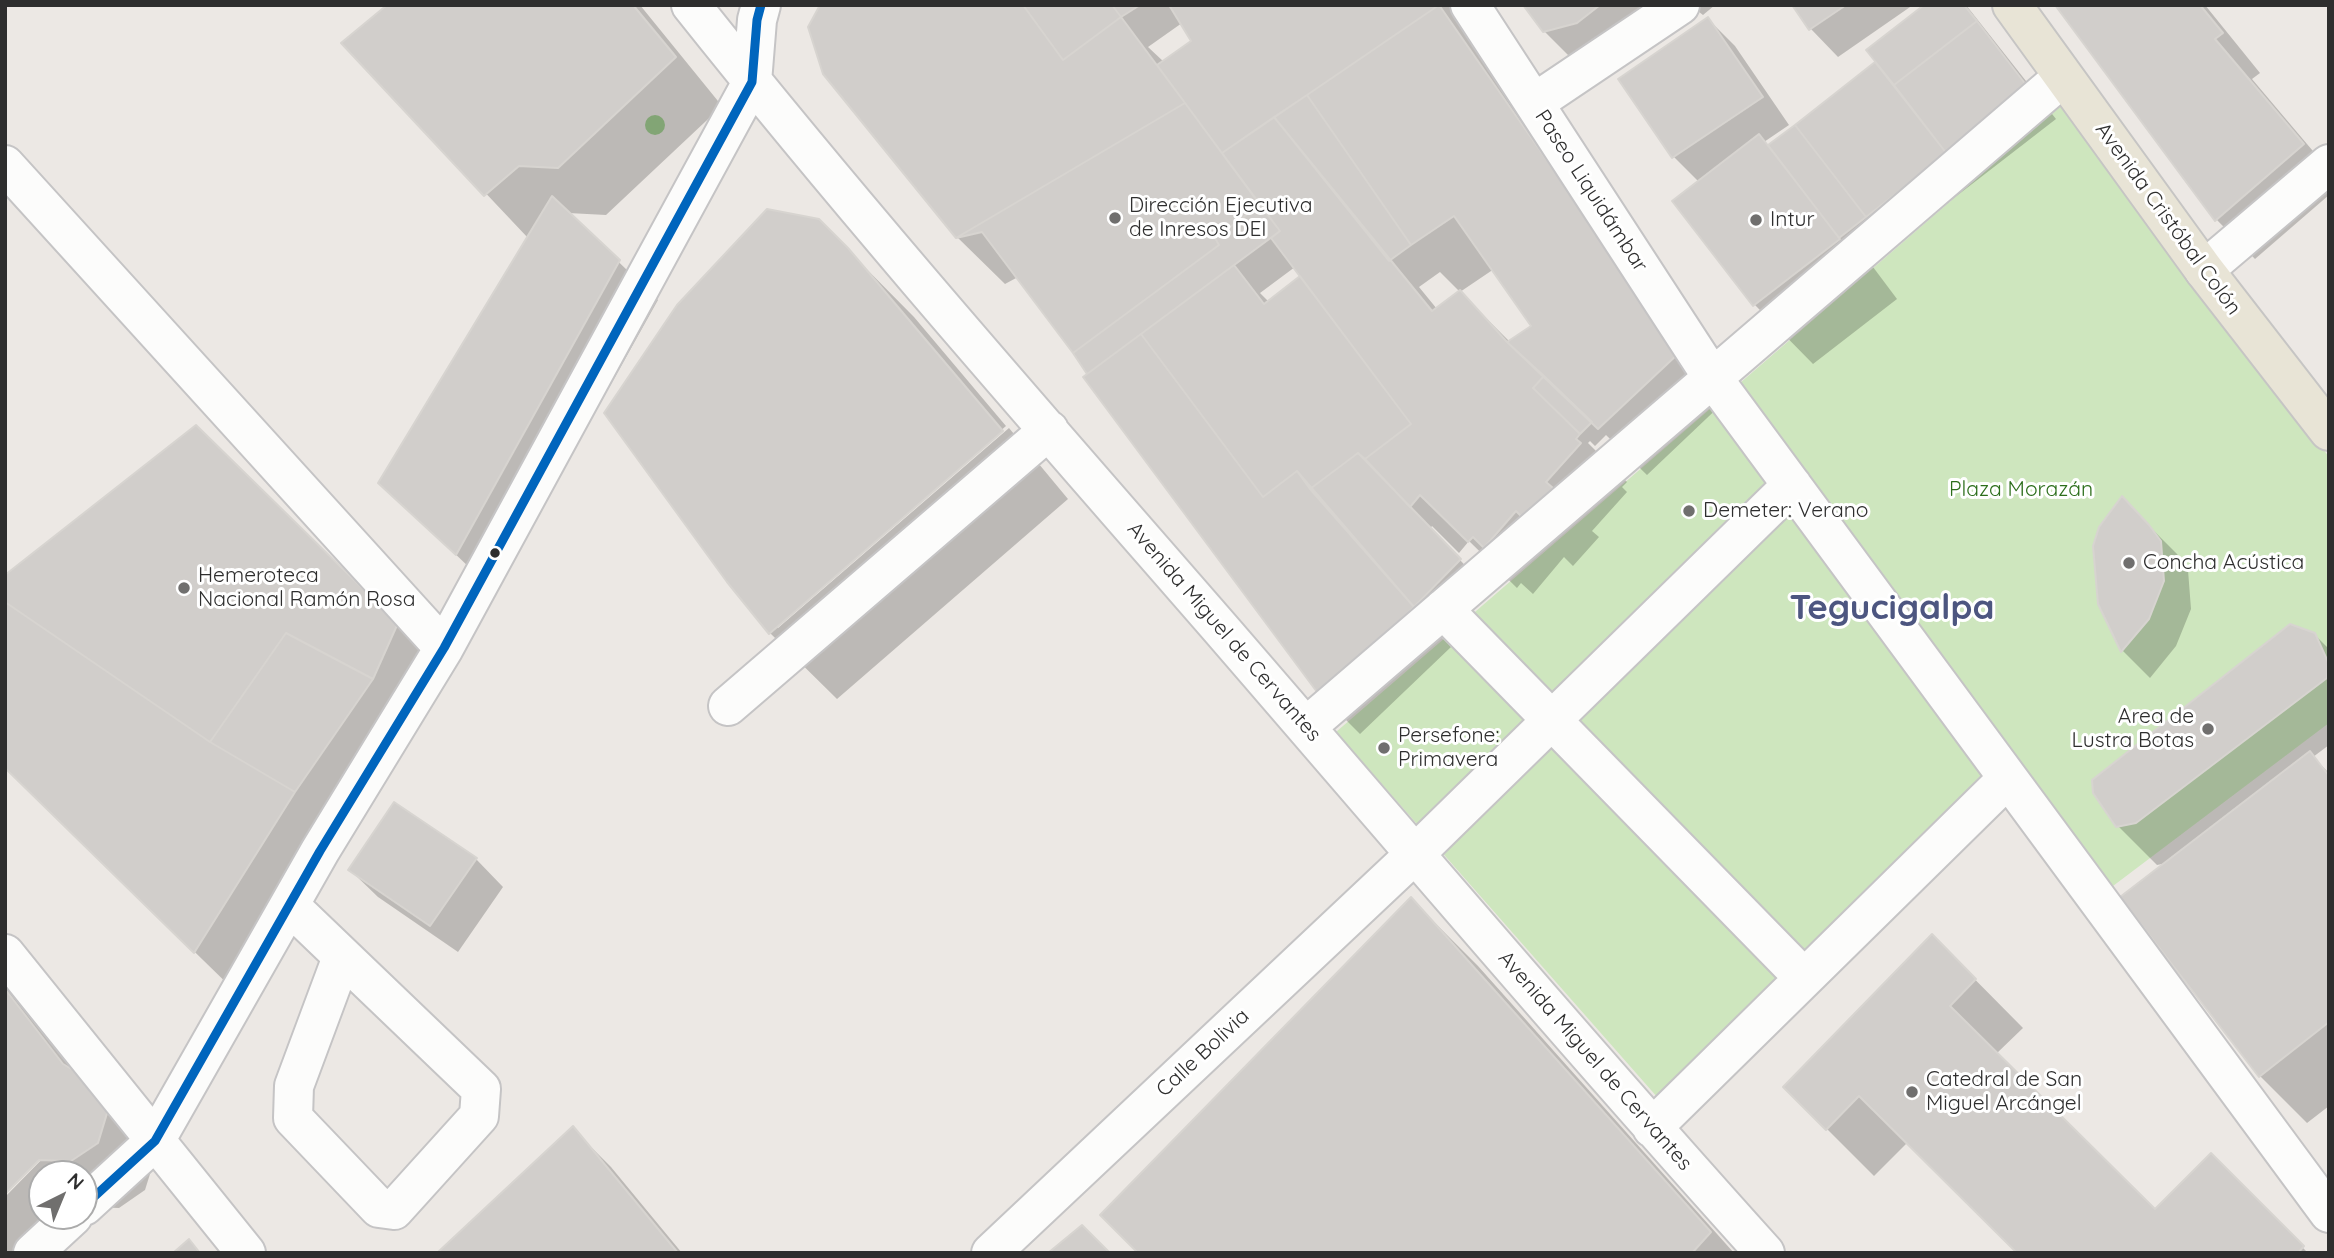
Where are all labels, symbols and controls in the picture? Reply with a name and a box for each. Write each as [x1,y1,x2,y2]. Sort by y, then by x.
street label: Paseo Liquidámbar [1529,105,1653,277]
street label: Avenida Cristóbal Colón [2090,118,2246,320]
place label: Dirección Ejecutiva de Inresos DEI [1129,193,1313,243]
place label: Intur [1770,207,1815,233]
marker: Dirección Ejecutiva de Inresos DEI [1107,210,1123,226]
marker: Intur [1748,212,1764,228]
park label: Plaza Morazán [1949,477,2093,503]
place label: Demeter: Verano [1703,498,1869,524]
marker: Demeter: Verano [1681,503,1697,519]
street label: Avenida Miguel de Cervantes [1122,517,1326,747]
unlabelled marker [488,546,502,560]
place label: Concha Acústica [2143,550,2304,576]
marker: Concha Acústica [2121,555,2137,571]
place label: Hemeroteca Nacional Ramón Rosa [198,563,415,613]
marker: Hemeroteca Nacional Ramón Rosa [176,580,192,596]
district label: Tegucigalpa [1790,587,1994,629]
place label: Area de Lustra Botas [2072,704,2194,754]
marker: Area de Lustra Botas [2200,721,2216,737]
place label: Persefone: Primavera [1398,723,1499,773]
marker: Persefone: Primavera [1376,740,1392,756]
street label: Avenida Miguel de Cervantes [1493,946,1697,1176]
street label: Calle Bolivia [1151,1004,1255,1102]
place label: Catedral de San Miguel Arcángel [1926,1067,2082,1117]
marker: Catedral de San Miguel Arcángel [1904,1084,1920,1100]
north arrow [28,1160,98,1230]
text: N [63,1168,89,1195]

